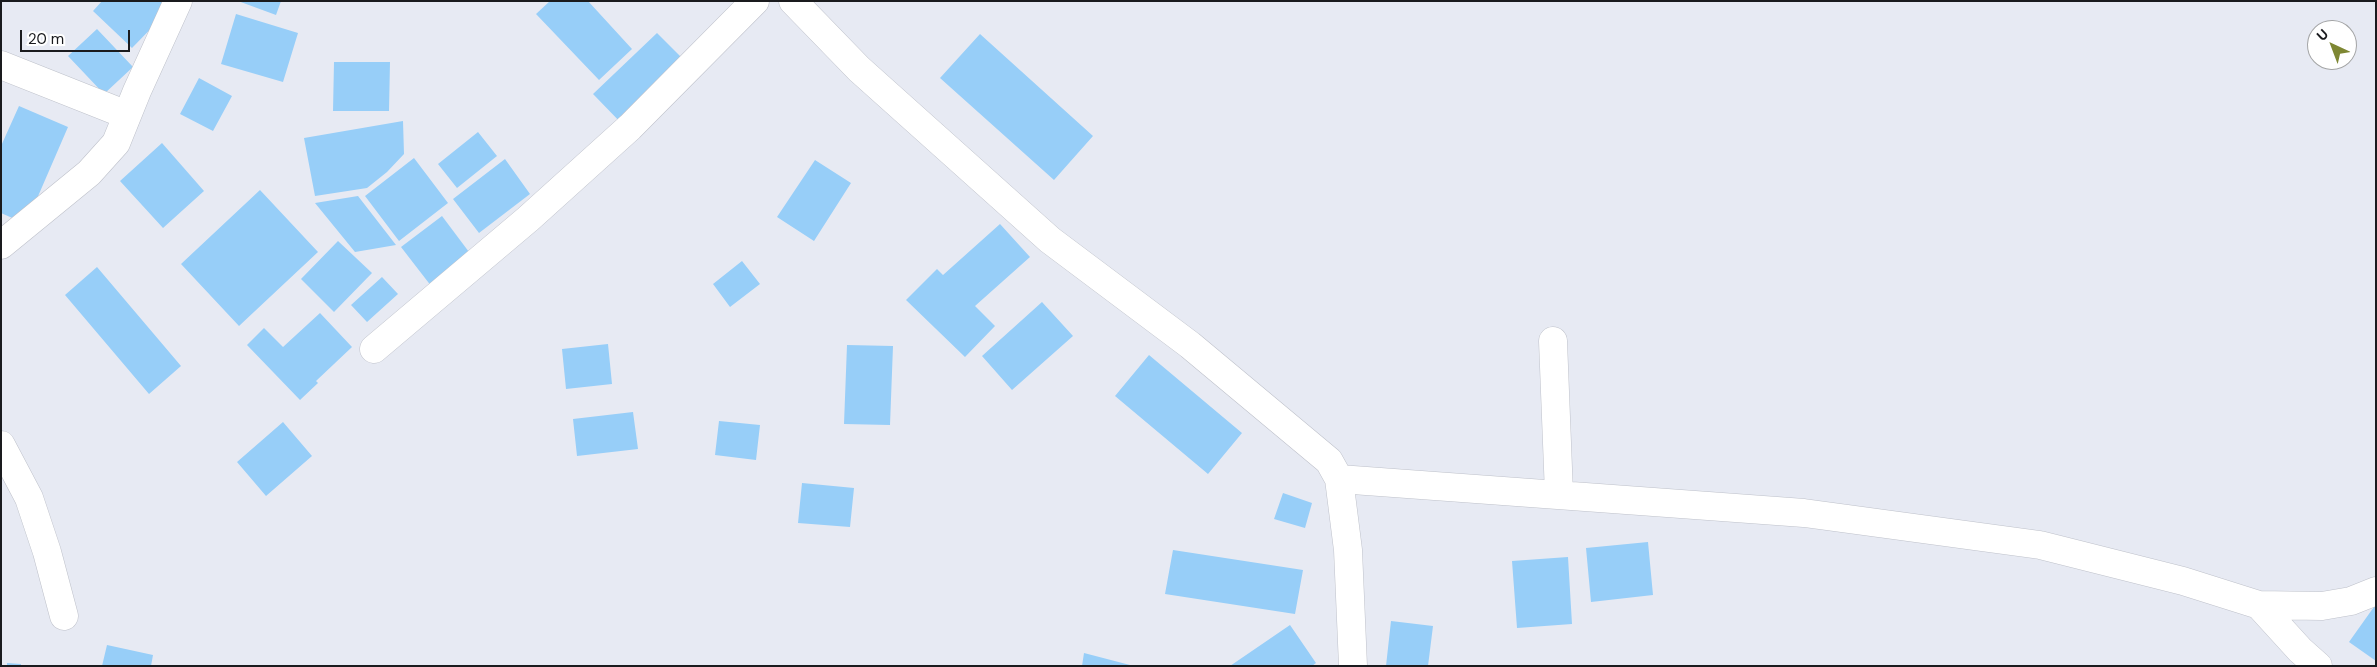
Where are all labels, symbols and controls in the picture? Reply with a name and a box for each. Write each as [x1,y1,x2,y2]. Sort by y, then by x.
scale bar [22,20,132,52]
north arrow [2307,20,2357,70]
text: U [2313,25,2332,45]
text: 20 m [28,29,64,49]

